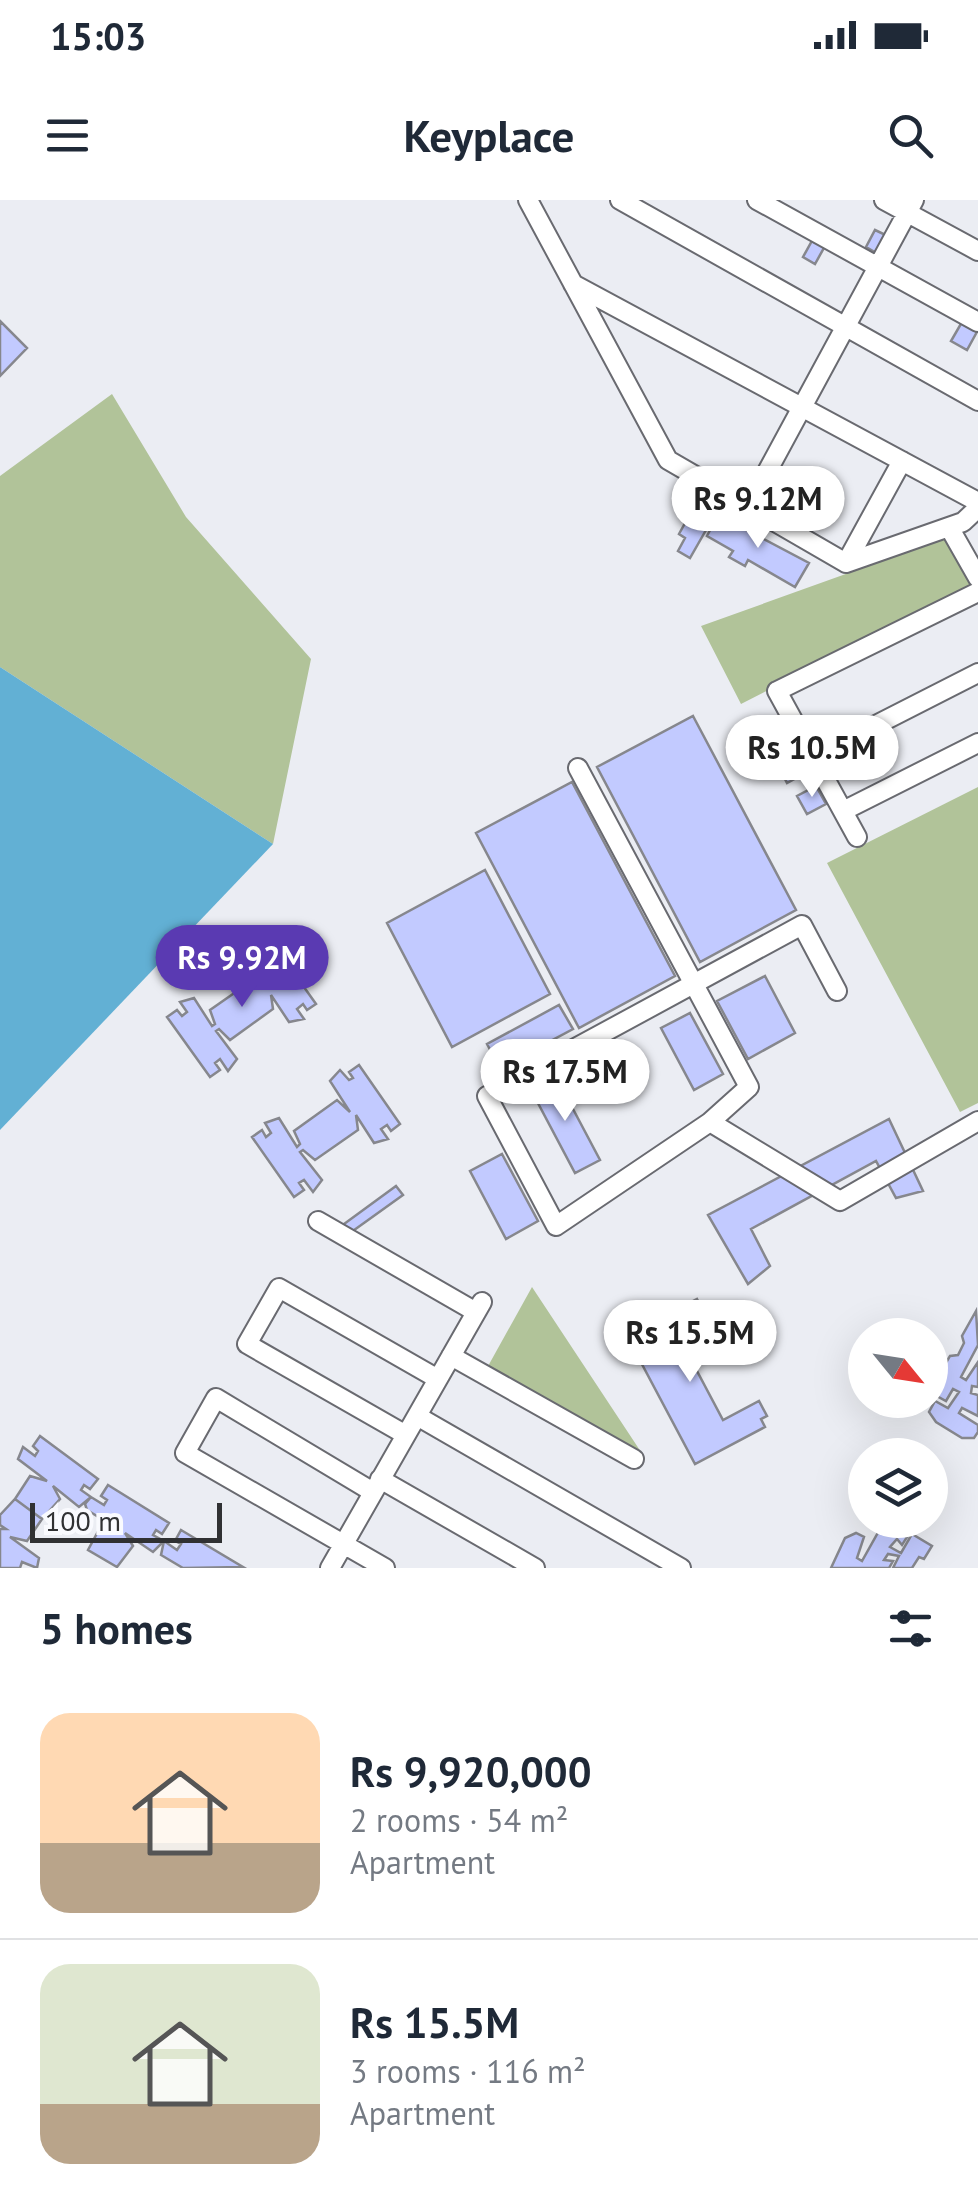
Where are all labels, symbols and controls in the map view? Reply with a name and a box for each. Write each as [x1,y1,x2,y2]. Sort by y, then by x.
text: 15:03 [50,11,146,60]
text: Keyplace [404,106,574,164]
icon: menu [40,108,95,163]
icon: search [883,108,938,163]
pin: Rs 9.12M [655,466,861,551]
text: Rs 9.12M [694,477,822,519]
pin: Rs 10.5M [709,715,915,800]
text: Rs 10.5M [748,726,876,768]
pin: Rs 9.92M [139,925,345,1010]
text: Rs 9.92M [178,936,306,978]
pin: Rs 17.5M [462,1039,668,1124]
text: Rs 17.5M [503,1050,627,1092]
pin: Rs 15.5M [587,1300,793,1385]
text: Rs 15.5M [626,1311,754,1353]
north arrow [848,1318,948,1418]
map controls [848,1318,948,1538]
button: layers [848,1438,948,1538]
scale bar [30,1498,222,1542]
text: 100 m [45,1502,121,1539]
text: 5 homes [40,1601,193,1656]
icon: filters [883,1601,938,1656]
text: Rs 9,920,000 [350,1744,592,1799]
icon: home [120,1753,240,1873]
text: 2 rooms · 54 m² [350,1799,568,1841]
text: Apartment [350,1841,495,1883]
text: Rs 15.5M [350,1995,519,2050]
icon: home [120,2004,240,2124]
text: 3 rooms · 116 m² [350,2050,586,2092]
text: Apartment [350,2092,495,2134]

